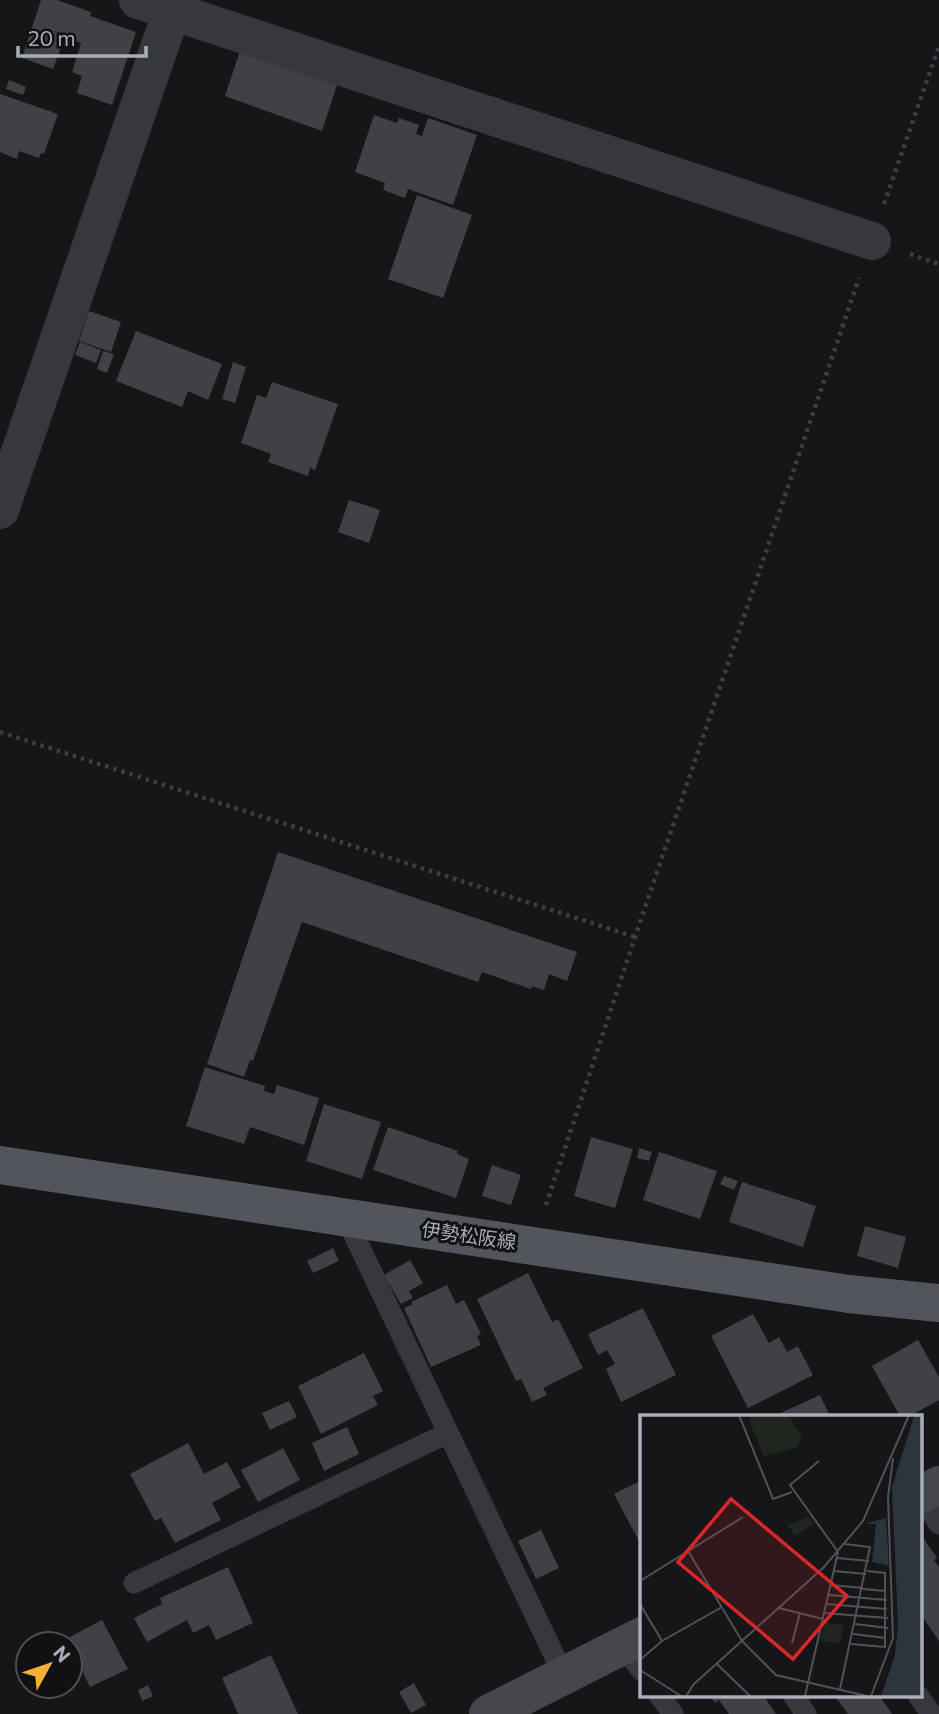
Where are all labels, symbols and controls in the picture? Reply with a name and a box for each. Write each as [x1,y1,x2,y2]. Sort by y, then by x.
scale bar [18,14,145,58]
text: 20 m [28,25,76,50]
street label: 伊勢松阪線 [420,1217,518,1253]
inset map [640,1415,922,1696]
north arrow [14,1630,84,1700]
text: N [49,1641,76,1667]

